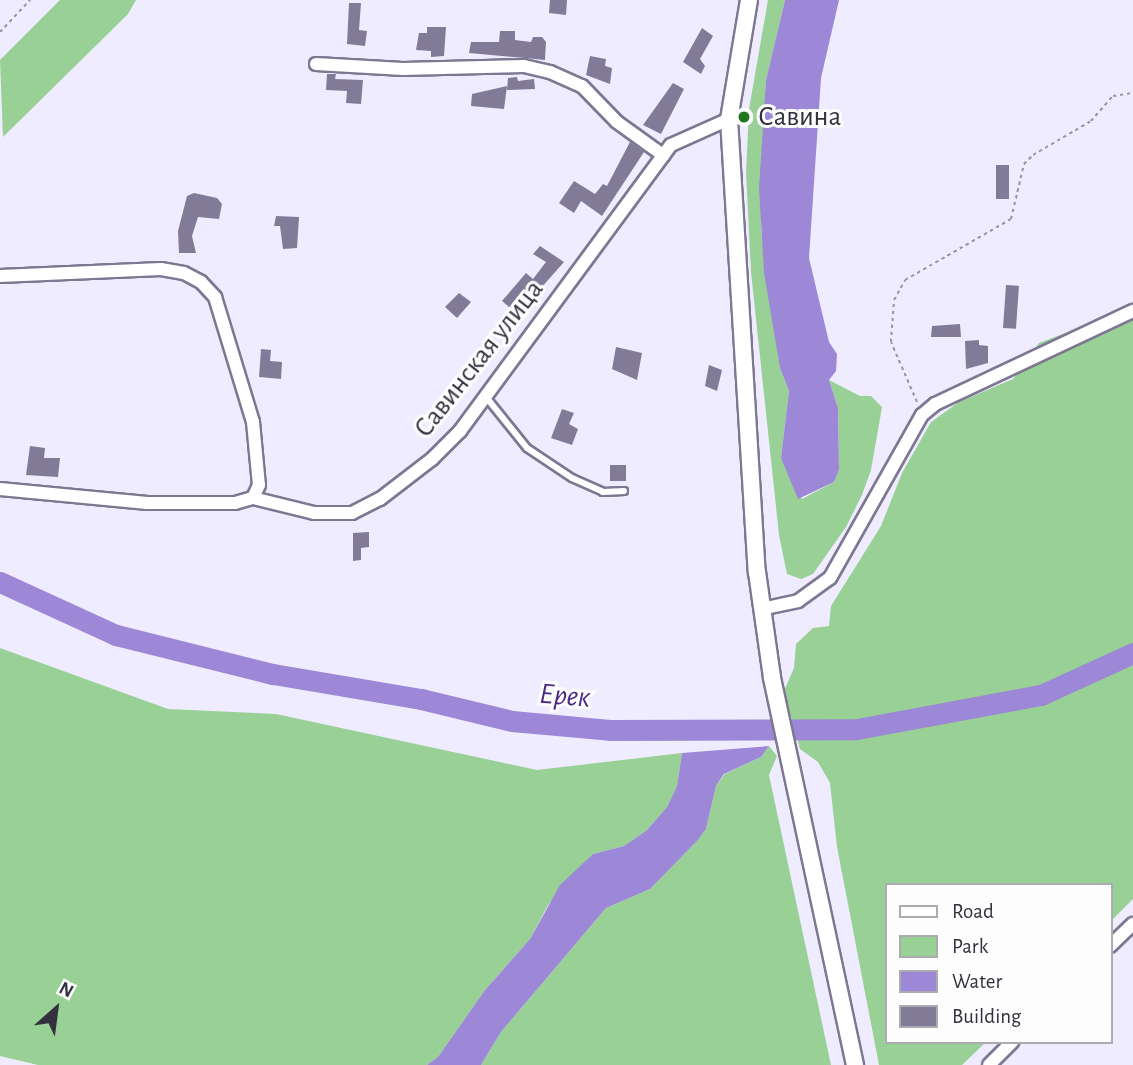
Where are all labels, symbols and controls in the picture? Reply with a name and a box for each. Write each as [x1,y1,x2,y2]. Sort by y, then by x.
place label: Савина [758,100,841,134]
marker: Савина [736,109,752,125]
street label: Савинская улица [407,274,551,444]
water label: Ерек [538,676,592,716]
legend [884,883,1112,1044]
text: Road [952,901,994,922]
text: Park [952,936,988,957]
text: Water [952,971,1002,992]
north arrow [21,974,91,1044]
text: N [56,979,76,1002]
text: Building [952,1006,1021,1027]

